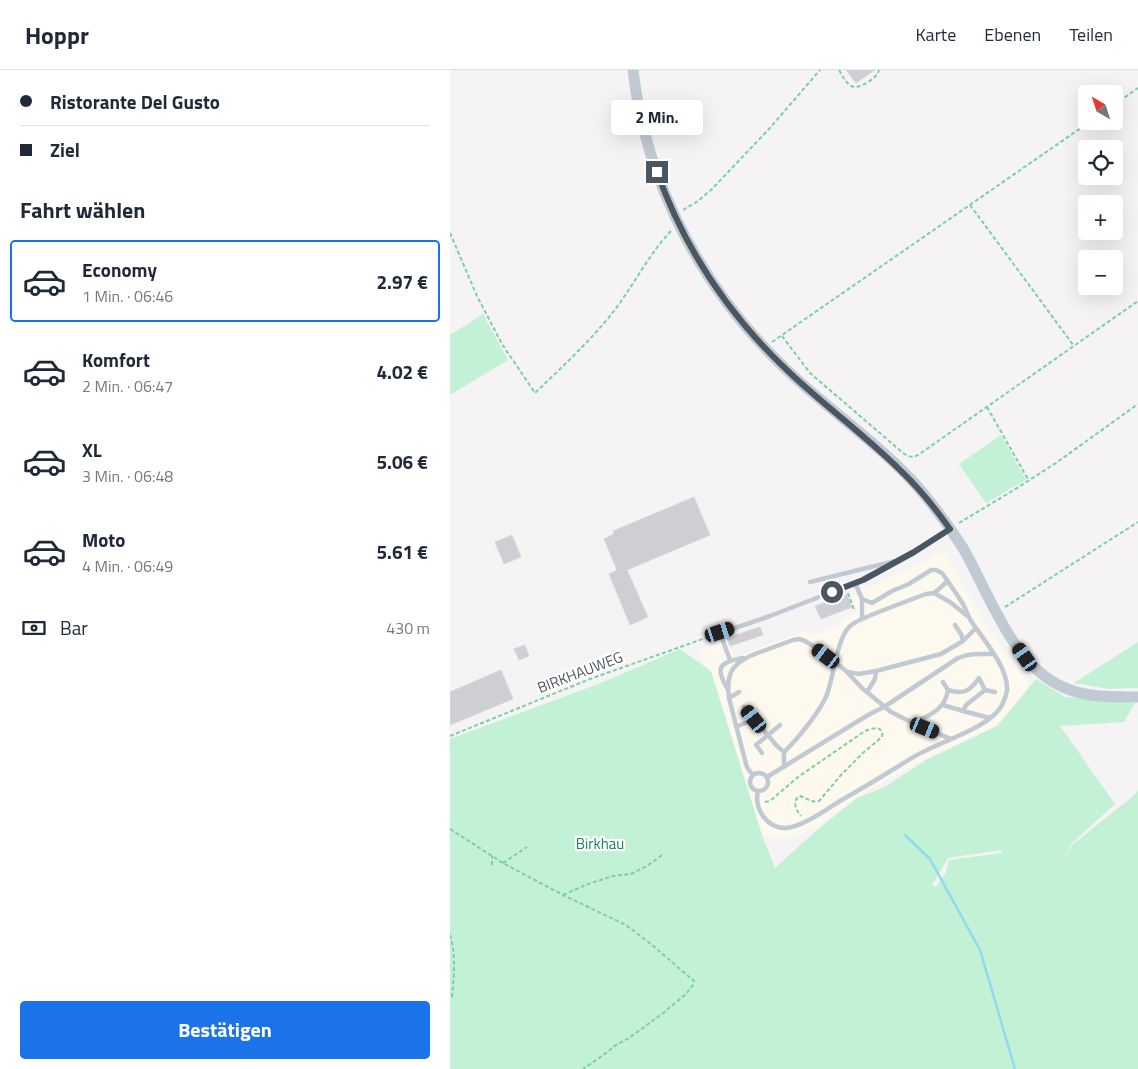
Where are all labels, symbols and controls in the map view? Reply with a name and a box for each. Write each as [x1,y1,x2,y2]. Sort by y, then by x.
text: Hoppr [25,17,89,53]
text: Karte [915,21,956,48]
text: Ebenen [984,21,1041,48]
text: Teilen [1069,21,1113,48]
north arrow [1078,85,1122,130]
map controls [1078,85,1123,295]
text: Ristorante Del Gusto [50,87,220,116]
callout: 2 Min. [611,99,703,134]
text: 2 Min. [635,105,679,129]
text: Ziel [50,135,80,164]
button: locate [1078,140,1123,185]
route end [646,161,668,183]
text: Fahrt wählen [20,193,145,227]
button: + [1078,195,1123,240]
button: − [1078,250,1123,295]
text: Economy [82,255,157,284]
icon: car [22,259,67,304]
text: 2.97 € [376,267,428,296]
text: 1 Min. · 06:46 [82,284,173,308]
text: Komfort [82,345,150,374]
icon: car [22,349,67,394]
text: 4.02 € [376,357,428,386]
text: 2 Min. · 06:47 [82,374,173,398]
text: XL [82,435,102,464]
icon: car [22,439,67,484]
text: 5.06 € [376,447,428,476]
text: 3 Min. · 06:48 [82,464,173,488]
text: Moto [82,525,125,554]
icon: car [22,529,67,574]
text: 5.61 € [376,537,428,566]
text: 4 Min. · 06:49 [82,554,173,578]
route start [821,581,843,603]
text: Bar [60,613,88,642]
icon: cash [20,614,48,642]
text: 430 m [386,616,430,640]
car [703,620,736,644]
car [1010,640,1039,674]
car [809,641,842,671]
street label: BIRKHAUWEG [534,645,626,699]
car [738,703,769,735]
car [908,715,941,741]
park label: Birkhau [576,832,624,855]
button: Bestätigen [20,1001,430,1059]

